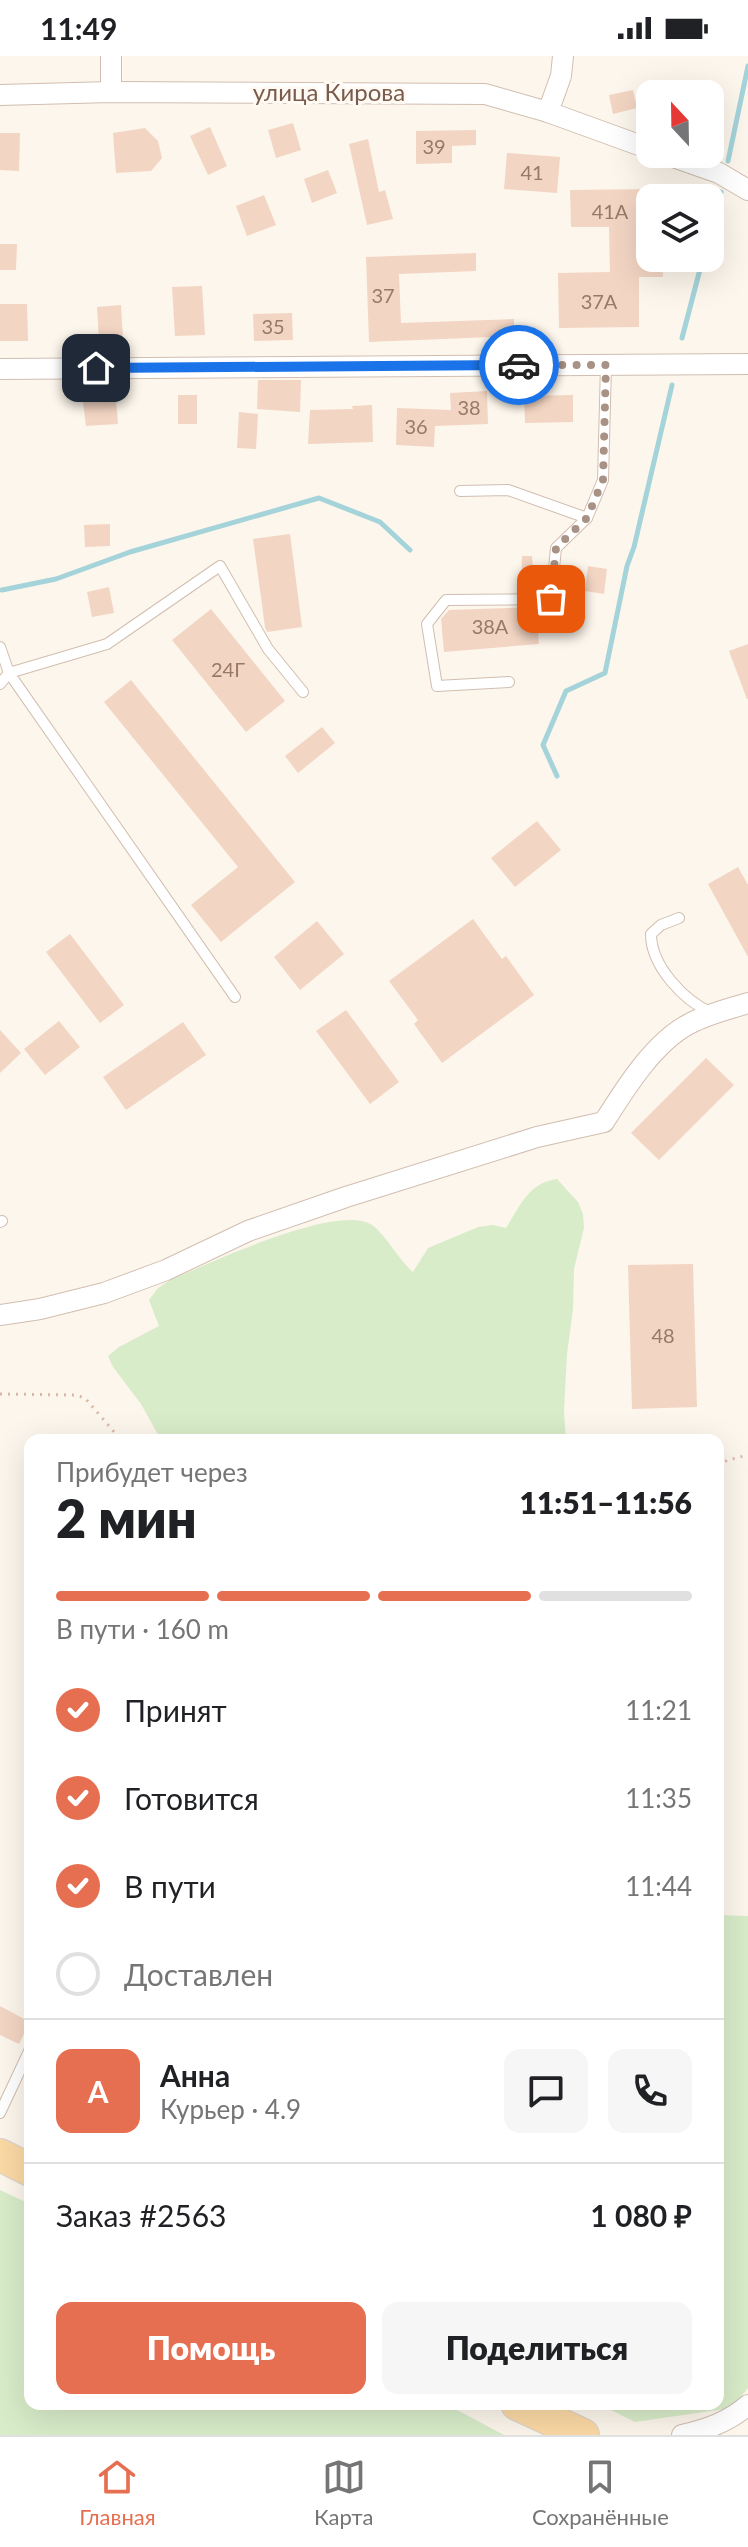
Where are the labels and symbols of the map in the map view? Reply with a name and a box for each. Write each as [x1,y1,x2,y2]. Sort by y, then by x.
street label: улица Кирова [253,77,405,106]
north arrow [636,80,724,168]
house number: 39 [422,134,446,158]
house number: 41 [520,160,544,184]
house number: 41А [592,199,629,223]
house number: 37 [371,283,395,307]
house number: 37А [581,289,618,313]
house number: 35 [261,314,285,338]
courier [479,325,559,405]
pin [62,334,130,402]
house number: 38 [457,395,481,419]
house number: 36 [404,414,428,438]
pin [517,565,585,633]
house number: 38А [472,614,509,638]
house number: 24Г [211,657,245,681]
house number: 48 [651,1323,675,1347]

